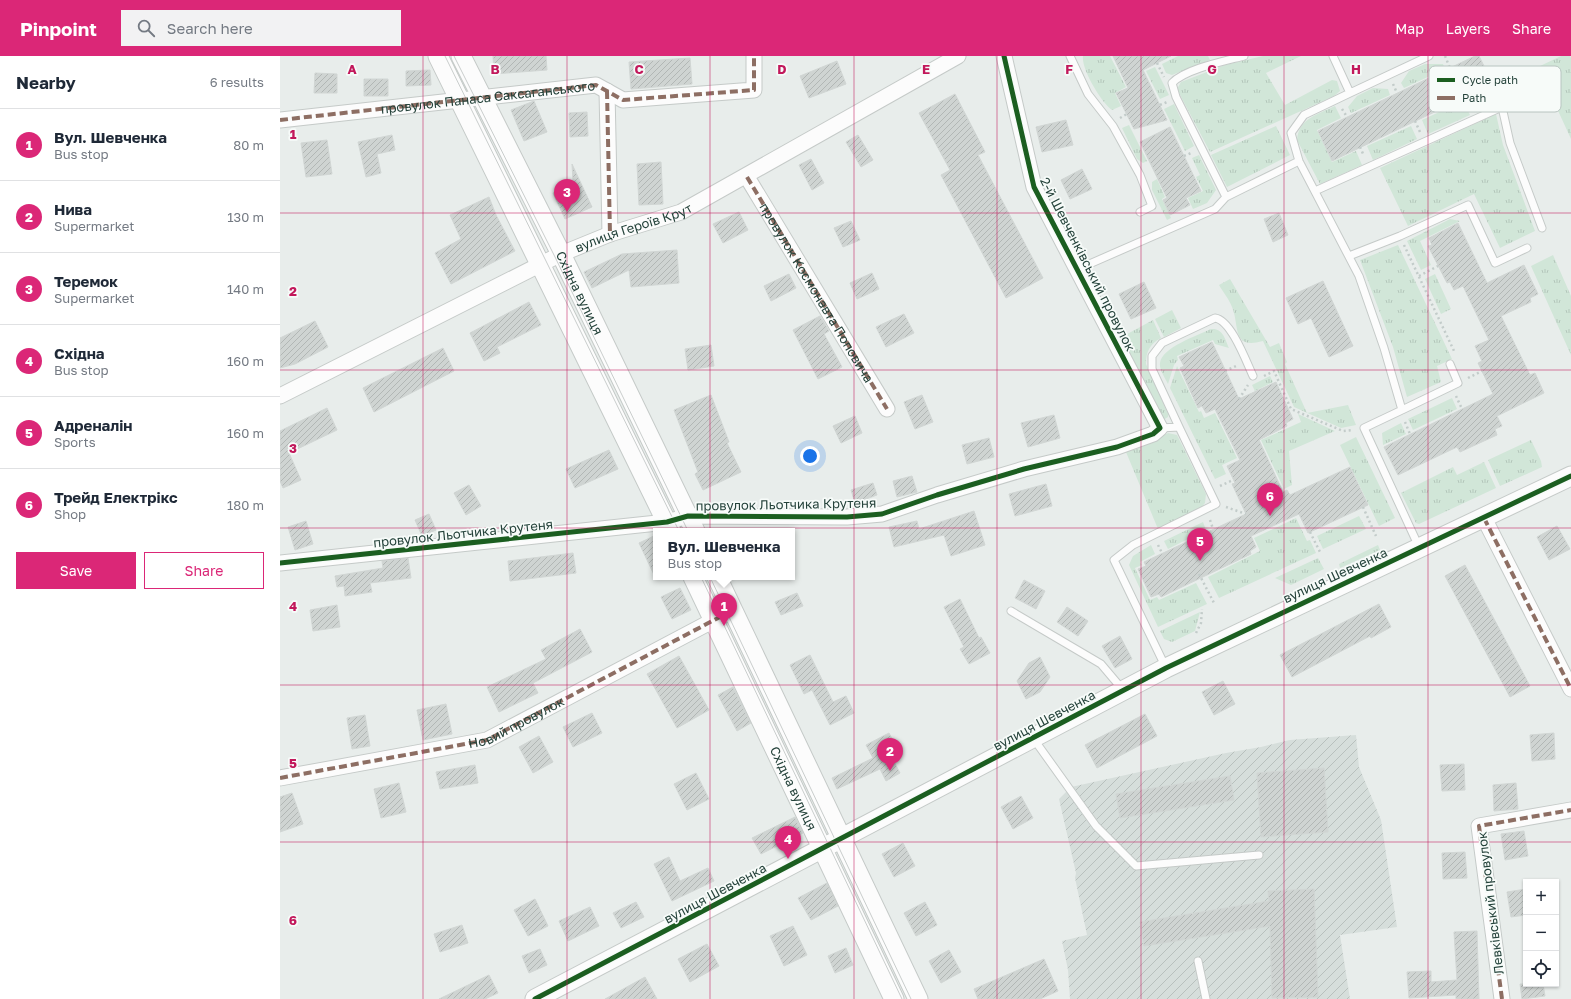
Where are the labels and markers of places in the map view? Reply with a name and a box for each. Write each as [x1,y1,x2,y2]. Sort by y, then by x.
pin: 3 [554,179,580,212]
pin: 6 [1257,483,1283,516]
pin: 5 [1187,528,1213,561]
pin: 1 [711,593,737,626]
pin: 2 [877,738,903,771]
pin: 4 [775,826,801,859]

